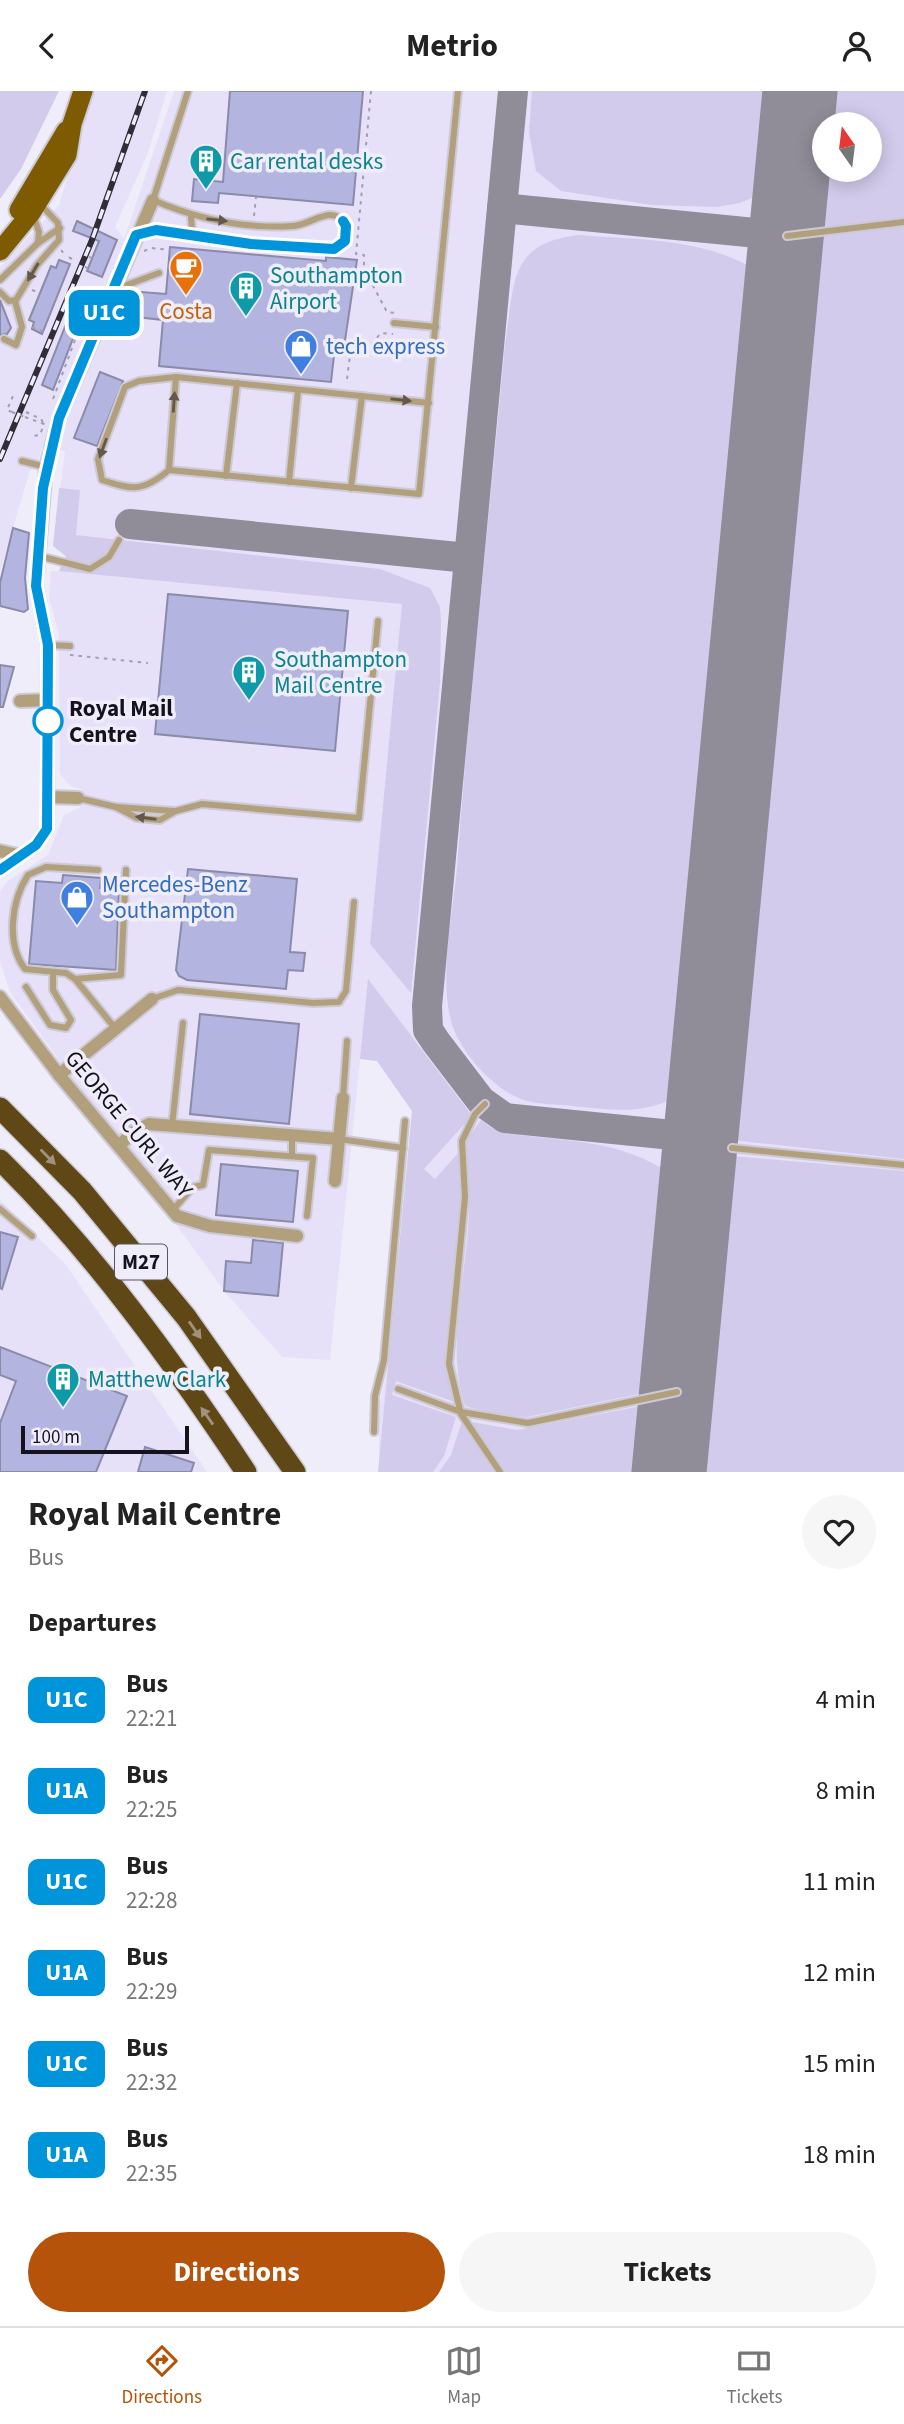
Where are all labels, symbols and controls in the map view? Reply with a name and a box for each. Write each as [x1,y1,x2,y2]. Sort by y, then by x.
text: Metrio [406,23,498,69]
icon: back [28,27,66,65]
icon: person [838,27,876,65]
north arrow [812,112,882,182]
map controls [812,112,882,182]
building icon: Car rental desks [187,142,225,191]
place label: Car rental desks [230,145,383,178]
one-way arrow [207,215,229,226]
cafe icon: Costa [167,248,205,297]
place label: Southampton Airport [270,259,403,318]
one-way arrow [26,262,39,281]
building icon: Southampton Airport [227,269,265,318]
line badge: U1C [64,290,144,336]
text: U1C [83,295,125,330]
place label: Costa [159,295,213,328]
shop icon: tech express [282,327,320,376]
place label: tech express [326,330,445,363]
one-way arrow [169,391,180,413]
one-way arrow [391,395,413,406]
one-way arrow [97,437,108,458]
place label: Southampton Mail Centre [274,643,407,702]
building icon: Southampton Mail Centre [230,653,268,702]
place label: Royal Mail Centre [69,692,173,751]
marker: Royal Mail Centre [33,706,63,736]
one-way arrow [135,813,157,824]
place label: Mercedes-Benz Southampton [102,868,248,927]
shop icon: Mercedes-Benz Southampton [58,878,96,927]
street label: GEORGE CURL WAY [57,1043,201,1205]
one-way arrow [40,1149,56,1165]
road number: M27 [115,1245,167,1279]
one-way arrow [188,1321,202,1339]
building icon: Matthew Clark [44,1360,82,1409]
place label: Matthew Clark [88,1363,227,1396]
one-way arrow [200,1407,214,1425]
scale bar [21,1423,189,1455]
text: 100 m [32,1424,80,1451]
text: Royal Mail Centre [28,1491,281,1538]
button: heart [802,1495,876,1569]
text: Bus [28,1541,64,1574]
text: Departures [28,1604,156,1641]
text: Bus [126,1665,168,1702]
text: 4 min [816,1681,876,1718]
text: U1C [45,1682,88,1717]
text: 22:21 [126,1702,177,1735]
text: Bus [126,1756,168,1793]
text: 8 min [816,1772,876,1809]
text: U1A [45,1773,88,1808]
text: 22:25 [126,1793,177,1826]
text: Bus [126,1847,168,1884]
text: 11 min [803,1863,876,1900]
text: U1C [45,1864,88,1899]
text: 22:28 [126,1884,177,1917]
text: Bus [126,1938,168,1975]
text: 12 min [803,1954,876,1991]
text: U1A [45,1955,88,1990]
text: 22:29 [126,1975,177,2008]
text: Bus [126,2029,168,2066]
text: 15 min [803,2045,876,2082]
text: U1C [45,2046,88,2081]
text: 22:32 [126,2066,177,2099]
text: Bus [126,2120,168,2157]
text: 18 min [803,2136,876,2173]
text: U1A [45,2137,88,2172]
text: 22:35 [126,2157,177,2190]
button: Directions [28,2232,445,2312]
button: Tickets [459,2232,876,2312]
tab: Directions [122,2342,202,2411]
tab: Map [445,2342,483,2411]
tab: Tickets [726,2342,782,2411]

